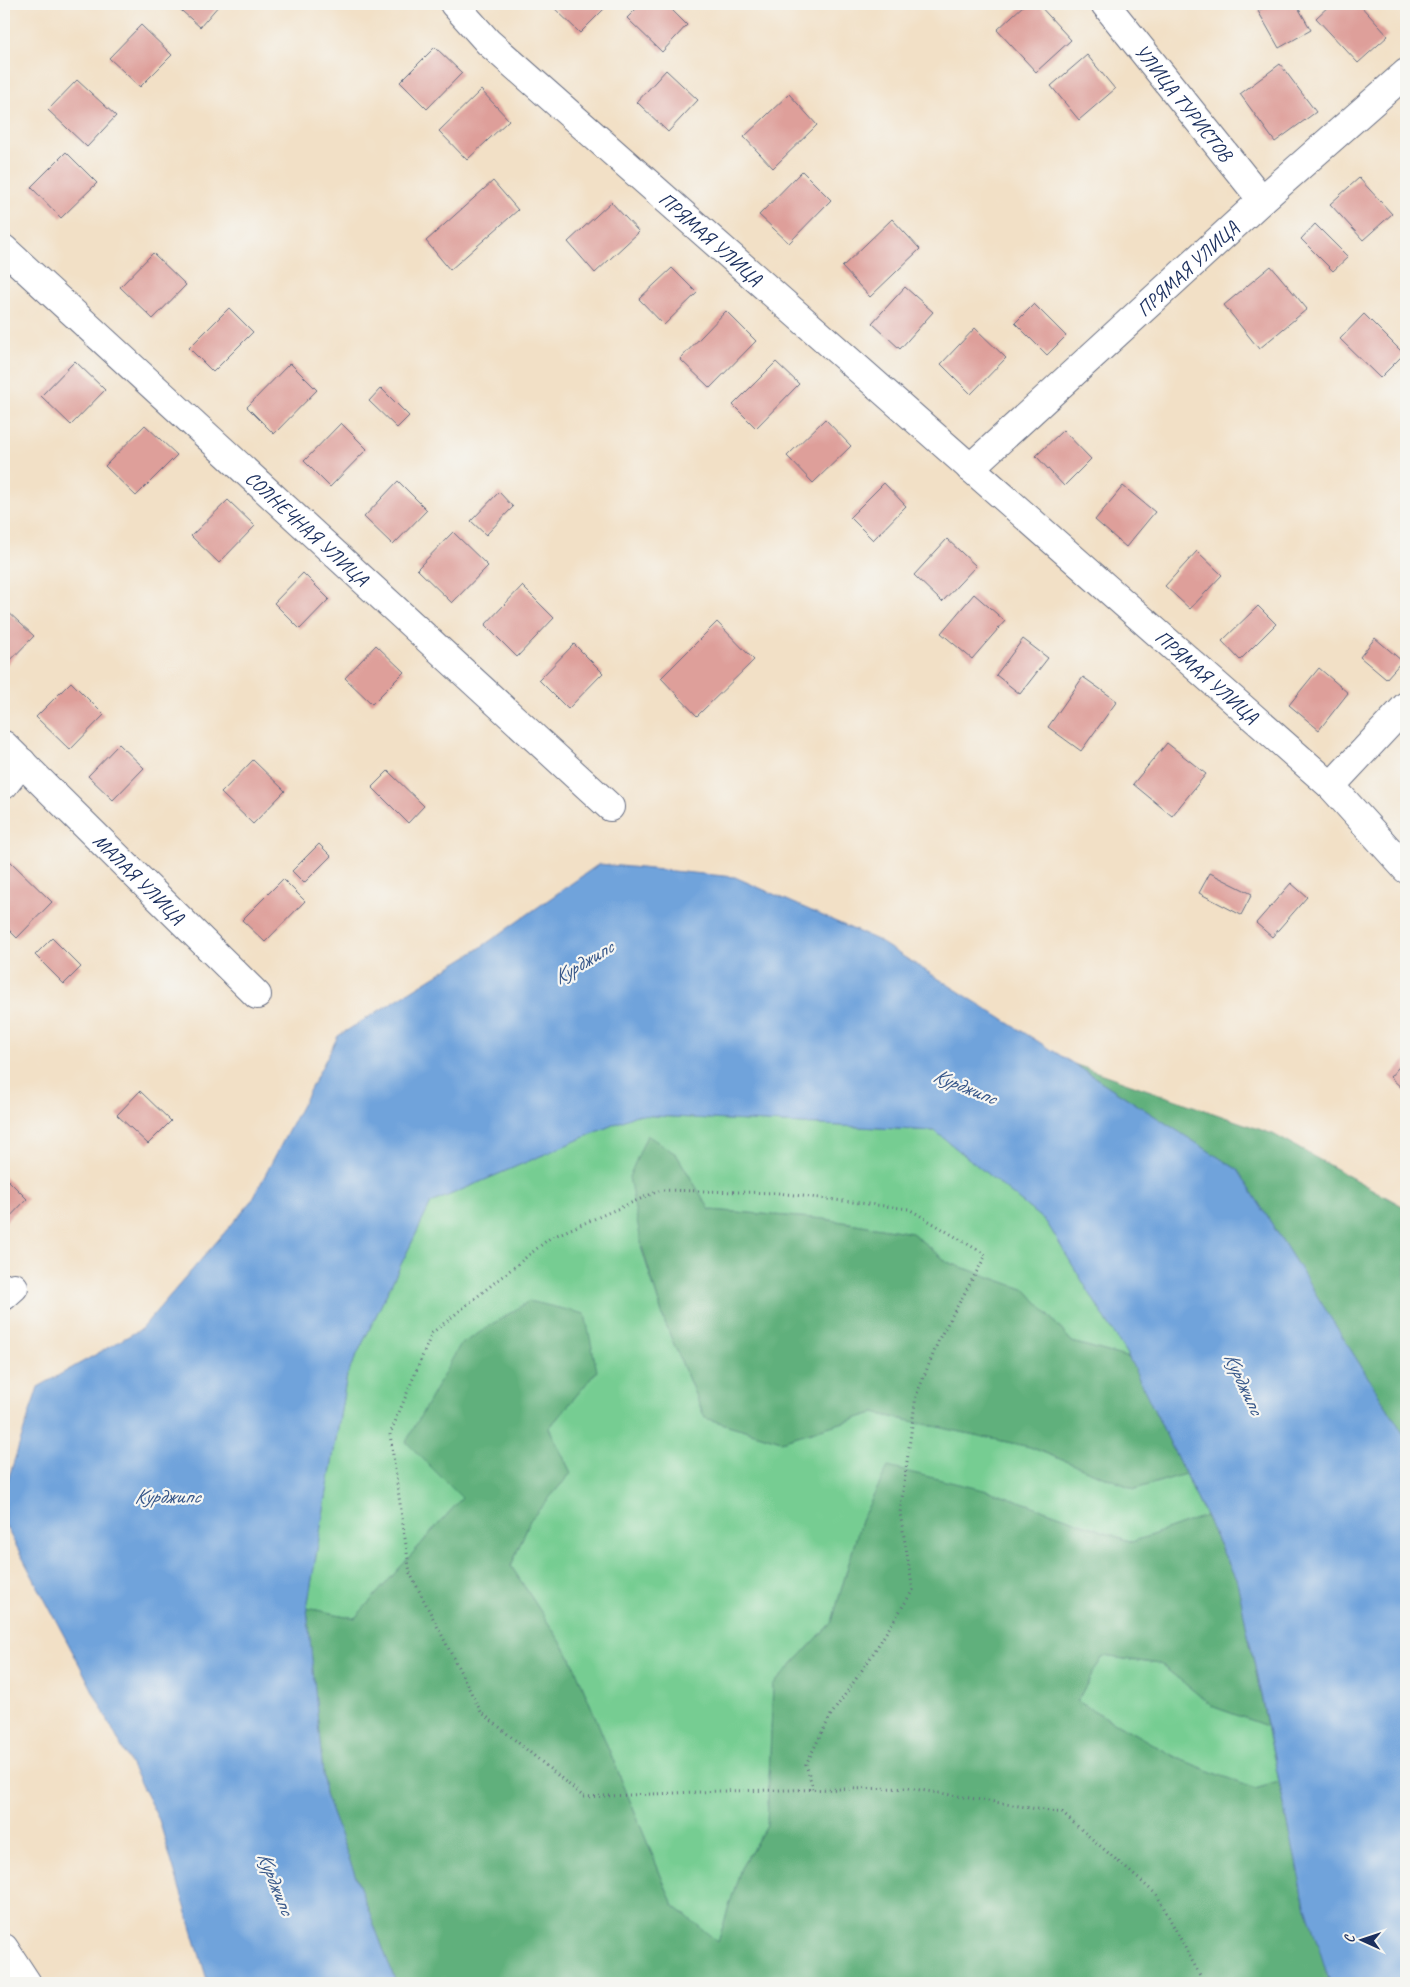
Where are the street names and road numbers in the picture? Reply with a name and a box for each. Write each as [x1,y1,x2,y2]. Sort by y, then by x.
street label: УЛИЦА ТУРИСТОВ [1129,39,1239,168]
street label: ПРЯМАЯ УЛИЦА [653,187,768,292]
street label: ПРЯМАЯ УЛИЦА [1131,215,1245,322]
street label: СОЛНЕЧНАЯ УЛИЦА [240,465,374,592]
street label: ПРЯМАЯ УЛИЦА [1150,625,1264,730]
street label: МАЛАЯ УЛИЦА [88,828,191,930]

